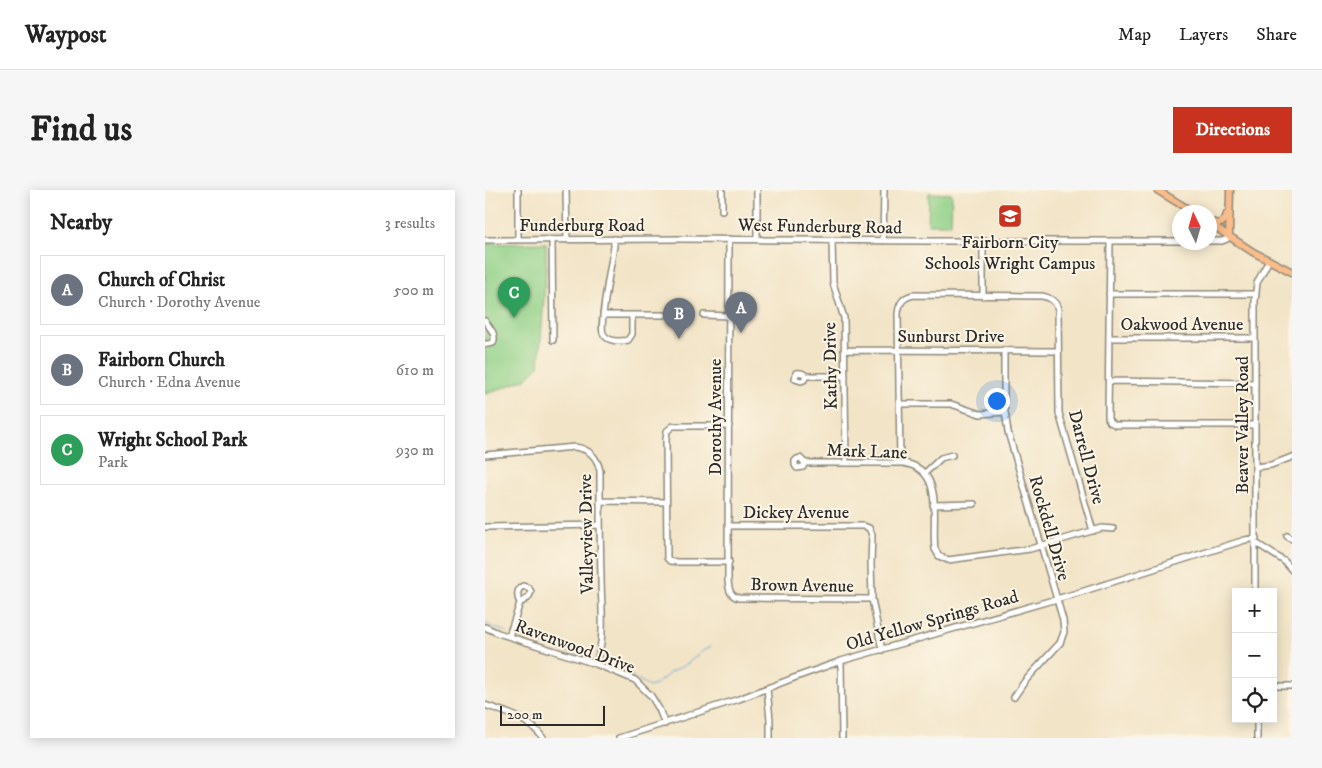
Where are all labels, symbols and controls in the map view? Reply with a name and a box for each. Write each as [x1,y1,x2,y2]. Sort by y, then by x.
text: Waypost [25,20,106,50]
text: Map [1118,24,1151,46]
text: Layers [1179,24,1228,46]
text: Share [1256,24,1297,46]
button: Directions [1173,107,1292,153]
text: Find us [30,108,132,152]
school or university icon: Fairborn City Schools Wright Campus [997,203,1023,229]
north arrow [1172,205,1217,250]
text: Nearby [50,210,112,236]
text: 3 results [385,213,435,233]
street label: Funderburg Road [519,215,645,237]
street label: West Funderburg Road [737,215,902,239]
place label: Fairborn City Schools Wright Campus [925,232,1095,275]
text: Church of Christ [98,269,225,292]
pin: C [498,277,530,318]
text: A [62,280,72,300]
text: 500 m [393,280,434,300]
text: Church · Dorothy Avenue [98,292,260,312]
pin: A [725,292,757,333]
pin: B [663,298,695,339]
street label: Oakwood Avenue [1120,314,1244,336]
street label: Kathy Drive [819,322,843,410]
street label: Sunburst Drive [897,326,1005,348]
text: Fairborn Church [98,349,225,372]
street label: Beaver Valley Road [1232,356,1254,494]
street label: Dorothy Avenue [705,359,727,475]
text: B [62,360,72,380]
text: 610 m [396,360,434,380]
text: Church · Edna Avenue [98,372,241,392]
your location [984,388,1010,414]
street label: Darrell Drive [1063,408,1109,507]
text: Wright School Park [98,429,247,452]
text: C [62,440,72,460]
text: 930 m [396,440,434,460]
street label: Mark Lane [826,440,908,464]
text: Park [98,452,128,472]
street label: Rockdell Drive [1024,473,1075,583]
street label: Valleyview Drive [575,474,599,595]
street label: Dickey Avenue [743,502,849,524]
street label: Brown Avenue [750,574,854,598]
street label: Old Yellow Springs Road [843,586,1021,656]
map controls [1232,588,1277,723]
button: + [1232,588,1277,633]
street label: Ravenwood Drive [512,615,638,679]
button: − [1232,633,1277,678]
button: locate [1232,678,1277,723]
scale bar [500,703,605,726]
text: 200 m [507,706,542,724]

